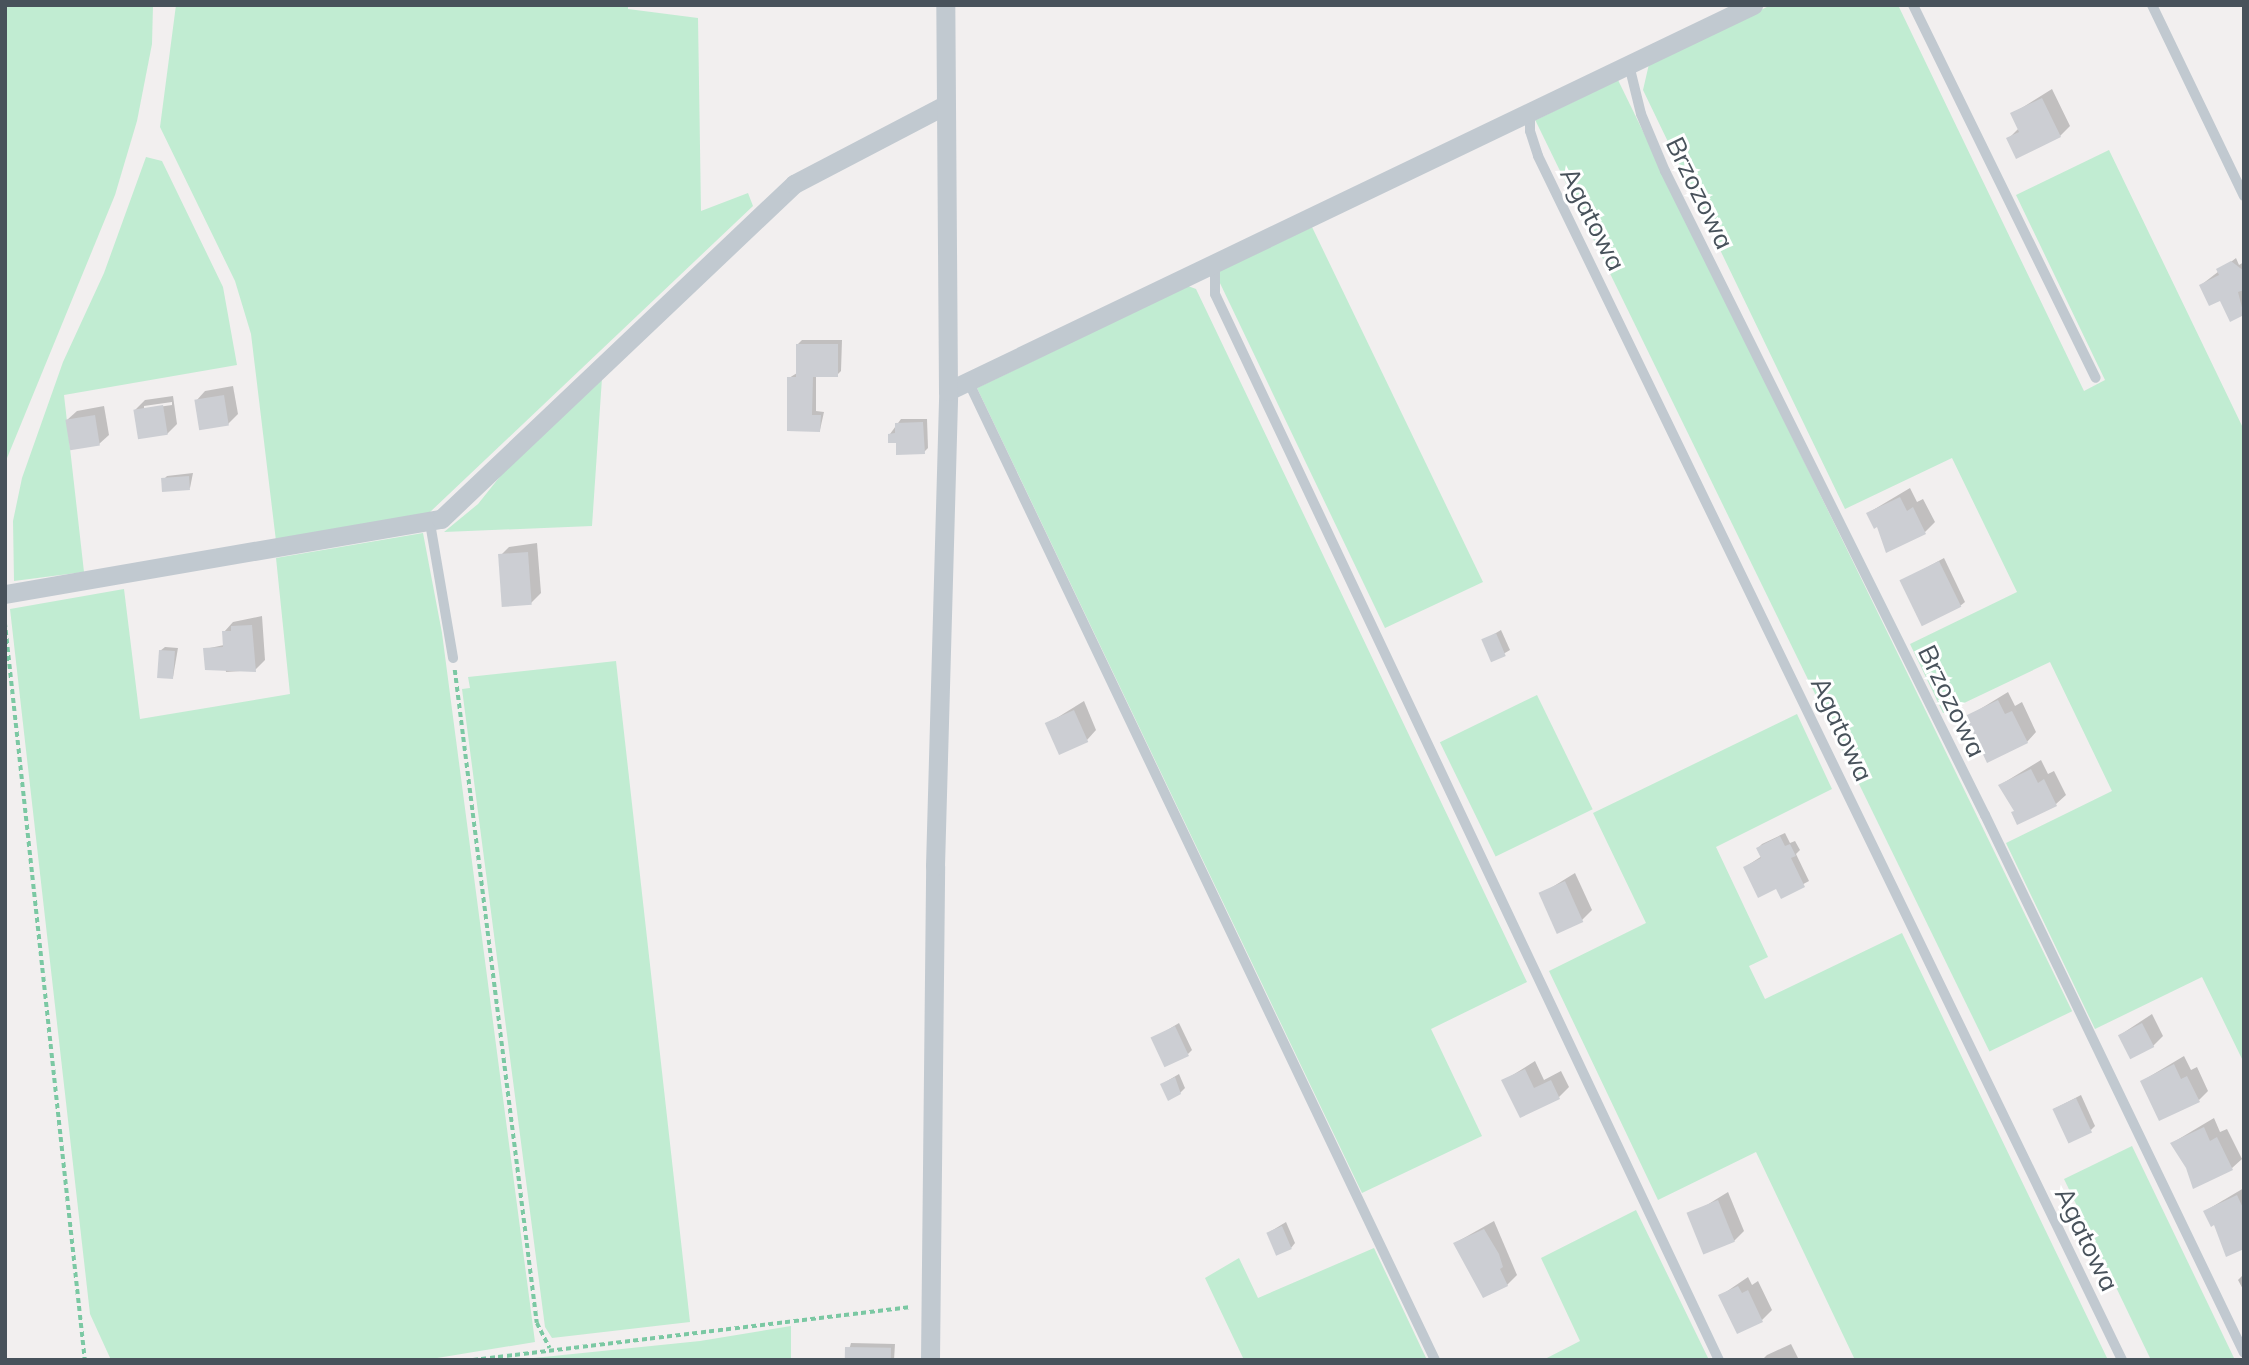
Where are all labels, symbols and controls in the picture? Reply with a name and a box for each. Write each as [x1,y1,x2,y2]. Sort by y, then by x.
street label: Brzozowa [1659,132,1741,254]
street label: Agatowa [1554,162,1632,276]
street label: Brzozowa [1911,640,1993,762]
street label: Agatowa [1804,672,1880,786]
street label: Agatowa [2048,1182,2126,1296]

